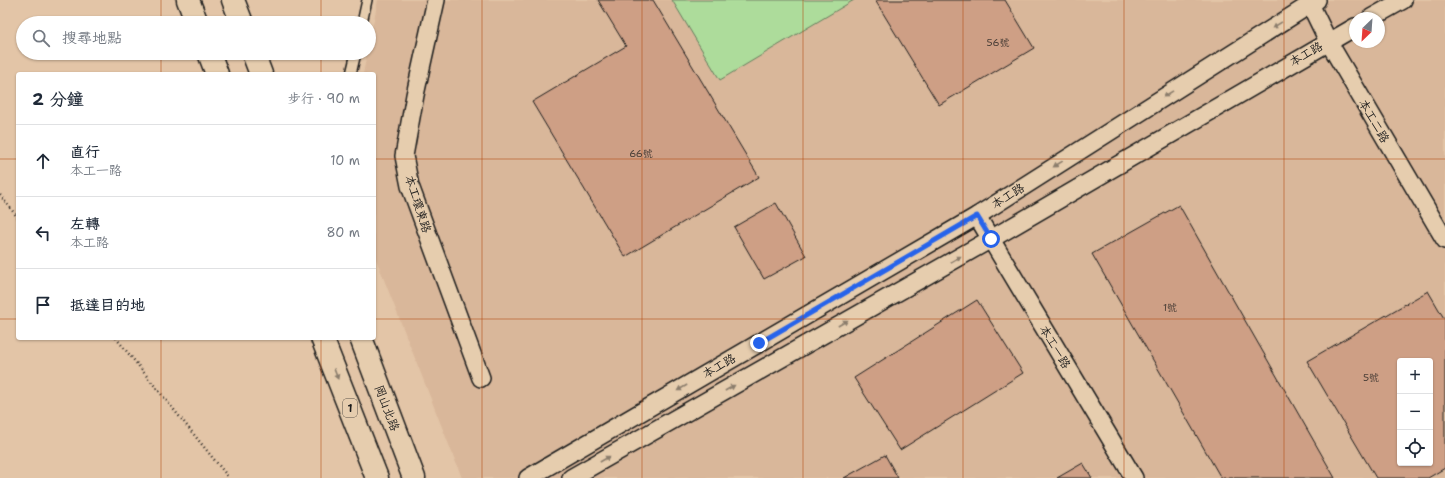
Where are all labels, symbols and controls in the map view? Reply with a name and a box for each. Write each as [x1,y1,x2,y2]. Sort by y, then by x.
north arrow [1349,12,1385,48]
search box [16,16,376,60]
one-way arrow [1271,21,1283,28]
icon: search [30,27,52,49]
text: 搜尋地點 [62,28,122,48]
house number: 56號 [987,36,1009,49]
street label: 本工路 [1286,38,1326,70]
text: 2 分鐘 [32,88,84,110]
text: 步行 · 90 m [288,90,360,107]
one-way arrow [1162,91,1173,98]
street label: 本工二路 [1355,96,1393,146]
text: 直行 [70,142,100,162]
house number: 66號 [629,147,653,160]
icon: ahead [32,150,54,172]
text: 10 m [330,152,360,169]
one-way arrow [1053,160,1063,168]
text: 本工一路 [70,162,122,179]
street label: 本工環東路 [401,173,435,235]
street label: 本工路 [988,180,1028,212]
text: 左轉 [70,214,100,234]
icon: left [32,222,54,244]
text: 80 m [326,224,360,241]
route start [982,230,1000,248]
text: 本工路 [70,234,109,251]
one-way arrow [950,256,962,263]
icon: arrive [32,294,54,316]
text: 抵達目的地 [70,295,145,315]
house number: 1號 [1163,301,1177,314]
one-way arrow [837,320,849,327]
street label: 本工一路 [1036,322,1074,372]
route end [750,334,768,352]
street label: 本工路 [699,350,739,382]
map controls [1397,358,1433,466]
button: + [1397,358,1433,394]
one-way arrow [334,369,340,381]
house number: 5號 [1363,371,1379,384]
street label: 岡山北路 [371,383,403,433]
one-way arrow [724,384,736,391]
one-way arrow [676,385,688,392]
button: − [1397,394,1433,430]
road number: 1 [343,399,357,417]
button: locate [1397,430,1433,466]
one-way arrow [599,455,611,462]

